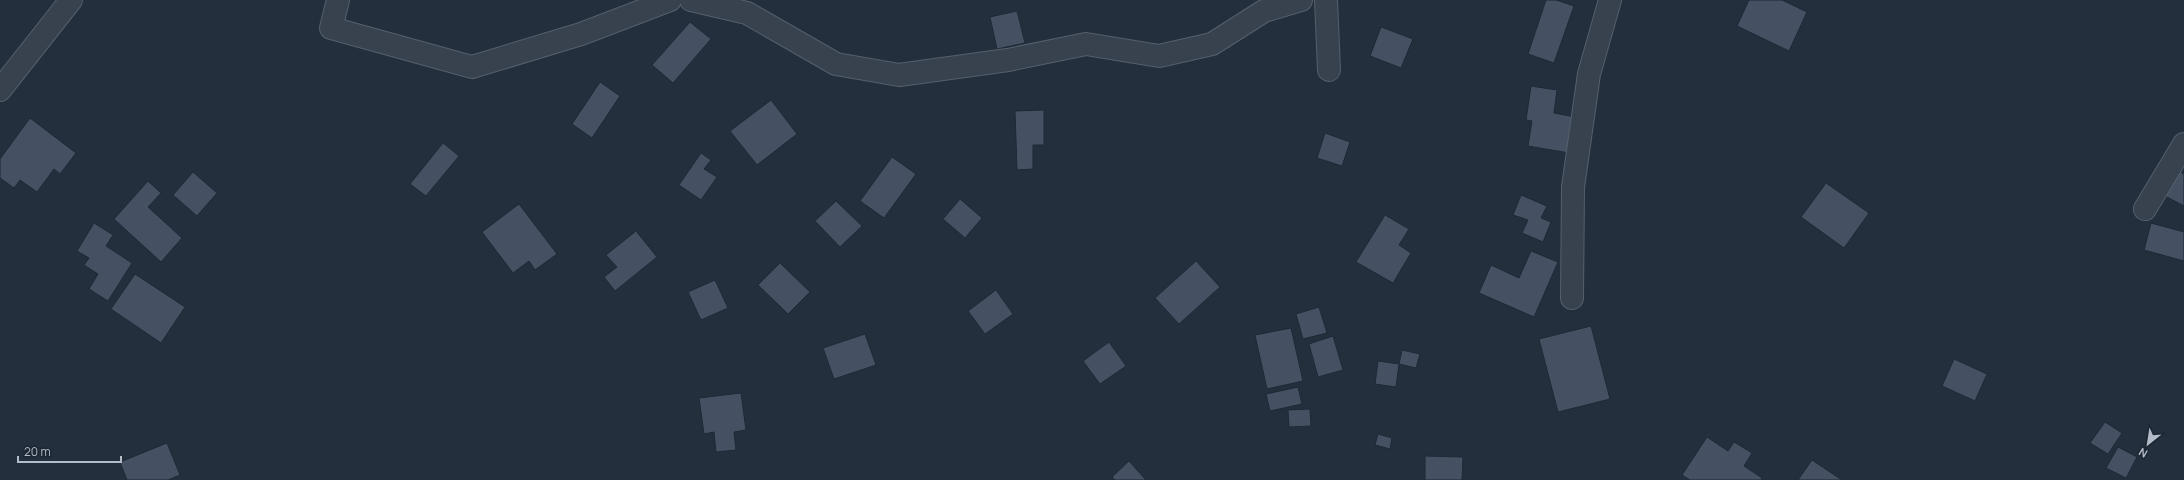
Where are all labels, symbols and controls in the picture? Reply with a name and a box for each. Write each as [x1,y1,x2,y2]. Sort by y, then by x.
north arrow [2128,424,2168,464]
scale bar [18,438,121,464]
text: 20 m [24,443,51,460]
text: N [2135,445,2150,462]

